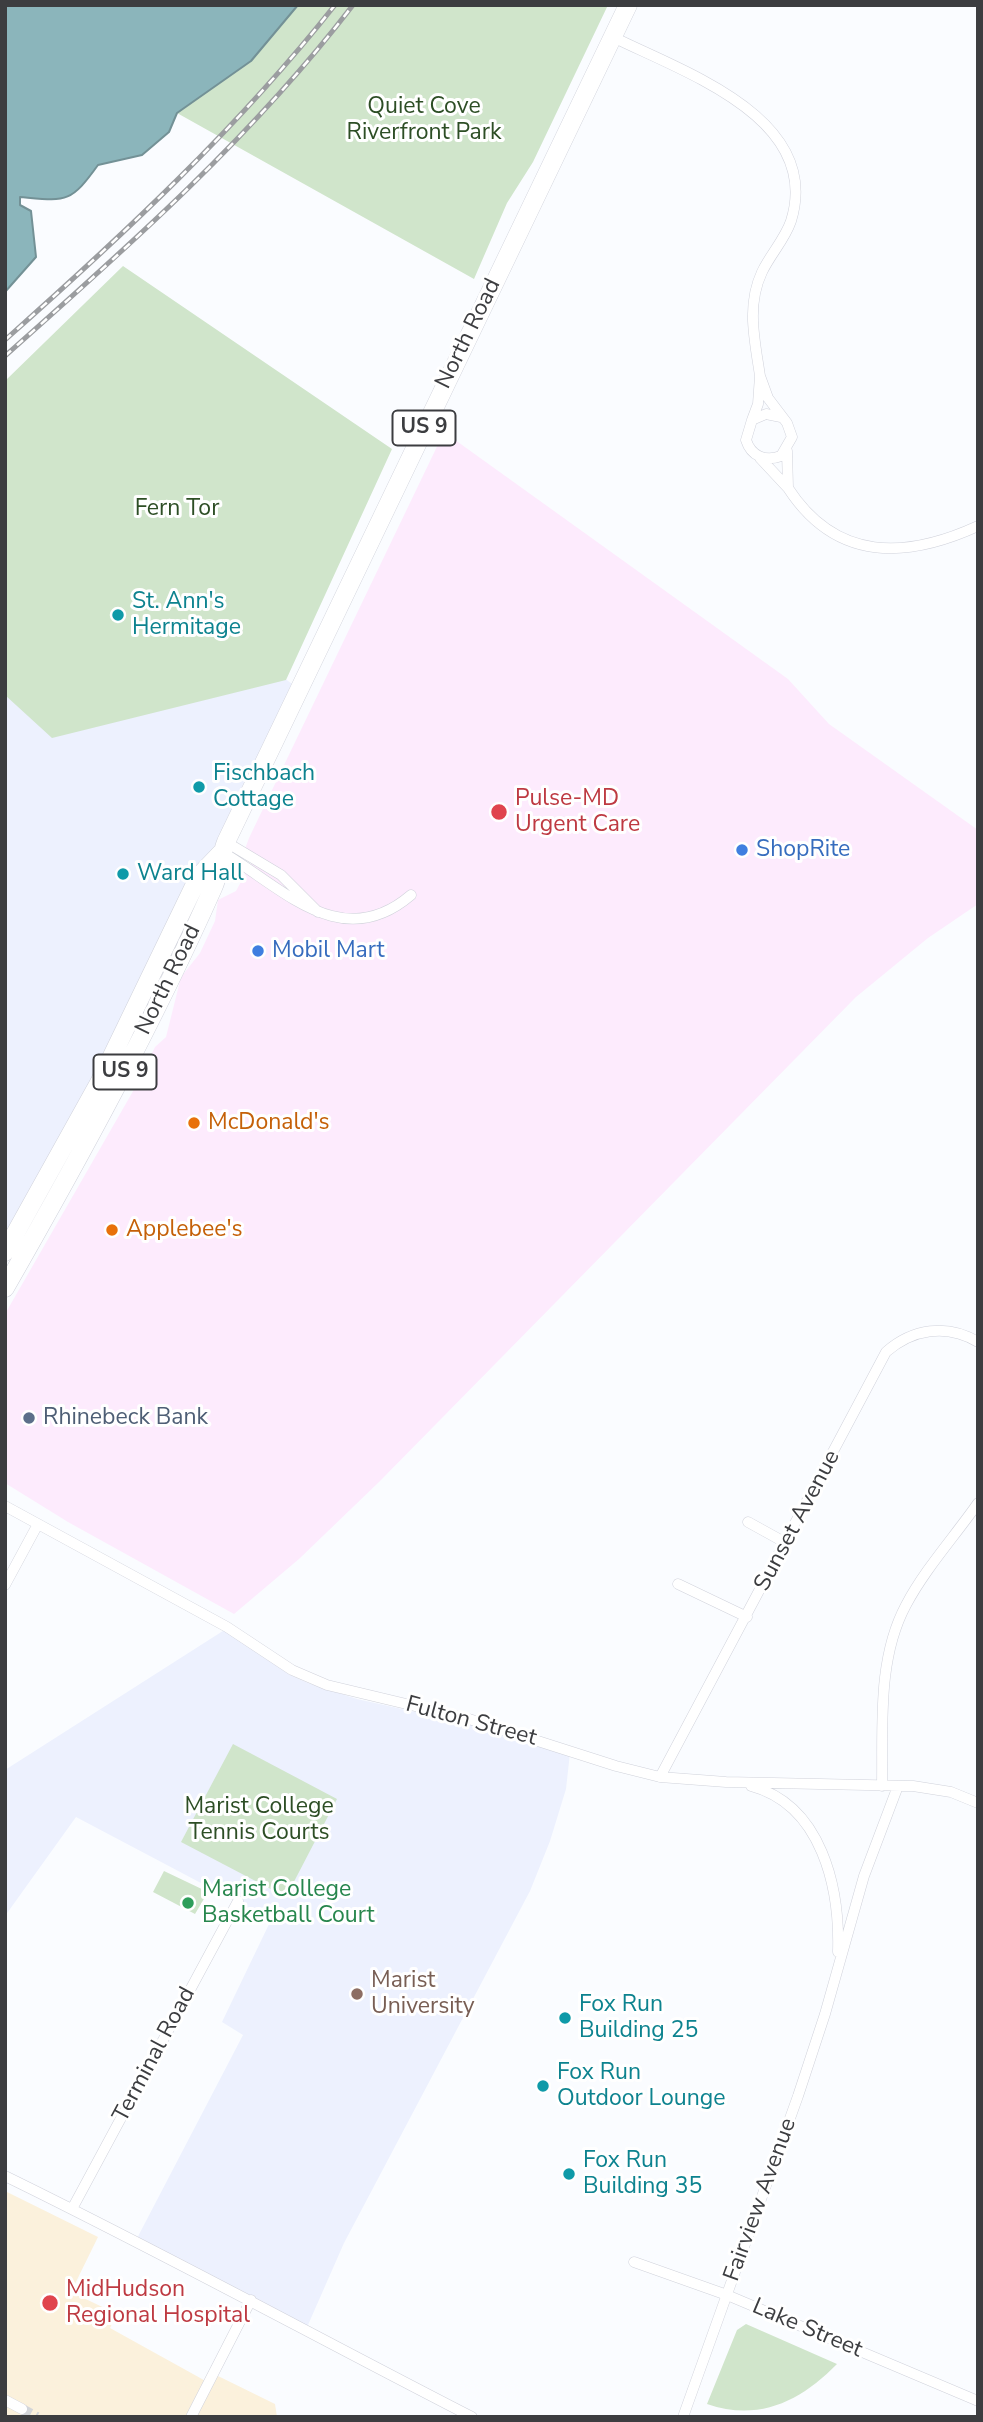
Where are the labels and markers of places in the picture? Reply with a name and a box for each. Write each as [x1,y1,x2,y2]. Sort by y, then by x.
place label: St. Ann's Hermitage [132,588,241,642]
marker: St. Ann's Hermitage [110,607,126,623]
place label: Fischbach Cottage [213,760,315,814]
marker: Fischbach Cottage [191,779,207,795]
place label: Pulse-MD Urgent Care [515,785,640,839]
marker: Pulse-MD Urgent Care [489,802,509,822]
place label: ShopRite [756,836,850,864]
marker: ShopRite [734,842,750,858]
place label: Ward Hall [137,860,244,888]
marker: Ward Hall [115,866,131,882]
place label: Mobil Mart [272,937,385,965]
marker: Mobil Mart [250,943,266,959]
place label: McDonald's [208,1109,330,1137]
marker: McDonald's [186,1115,202,1131]
place label: Applebee's [126,1216,243,1244]
marker: Applebee's [104,1222,120,1238]
place label: Rhinebeck Bank [43,1404,208,1432]
marker: Rhinebeck Bank [21,1410,37,1426]
place label: Marist College Basketball Court [202,1876,375,1930]
marker: Marist College Basketball Court [180,1895,196,1911]
place label: Marist University [371,1967,475,2021]
marker: Marist University [349,1986,365,2002]
place label: Fox Run Building 25 [579,1991,698,2045]
marker: Fox Run Building 25 [557,2010,573,2026]
place label: Fox Run Outdoor Lounge [557,2059,725,2113]
marker: Fox Run Outdoor Lounge [535,2078,551,2094]
place label: Fox Run Building 35 [583,2147,702,2201]
marker: Fox Run Building 35 [561,2166,577,2182]
place label: MidHudson Regional Hospital [66,2276,250,2330]
marker: MidHudson Regional Hospital [40,2293,60,2313]

